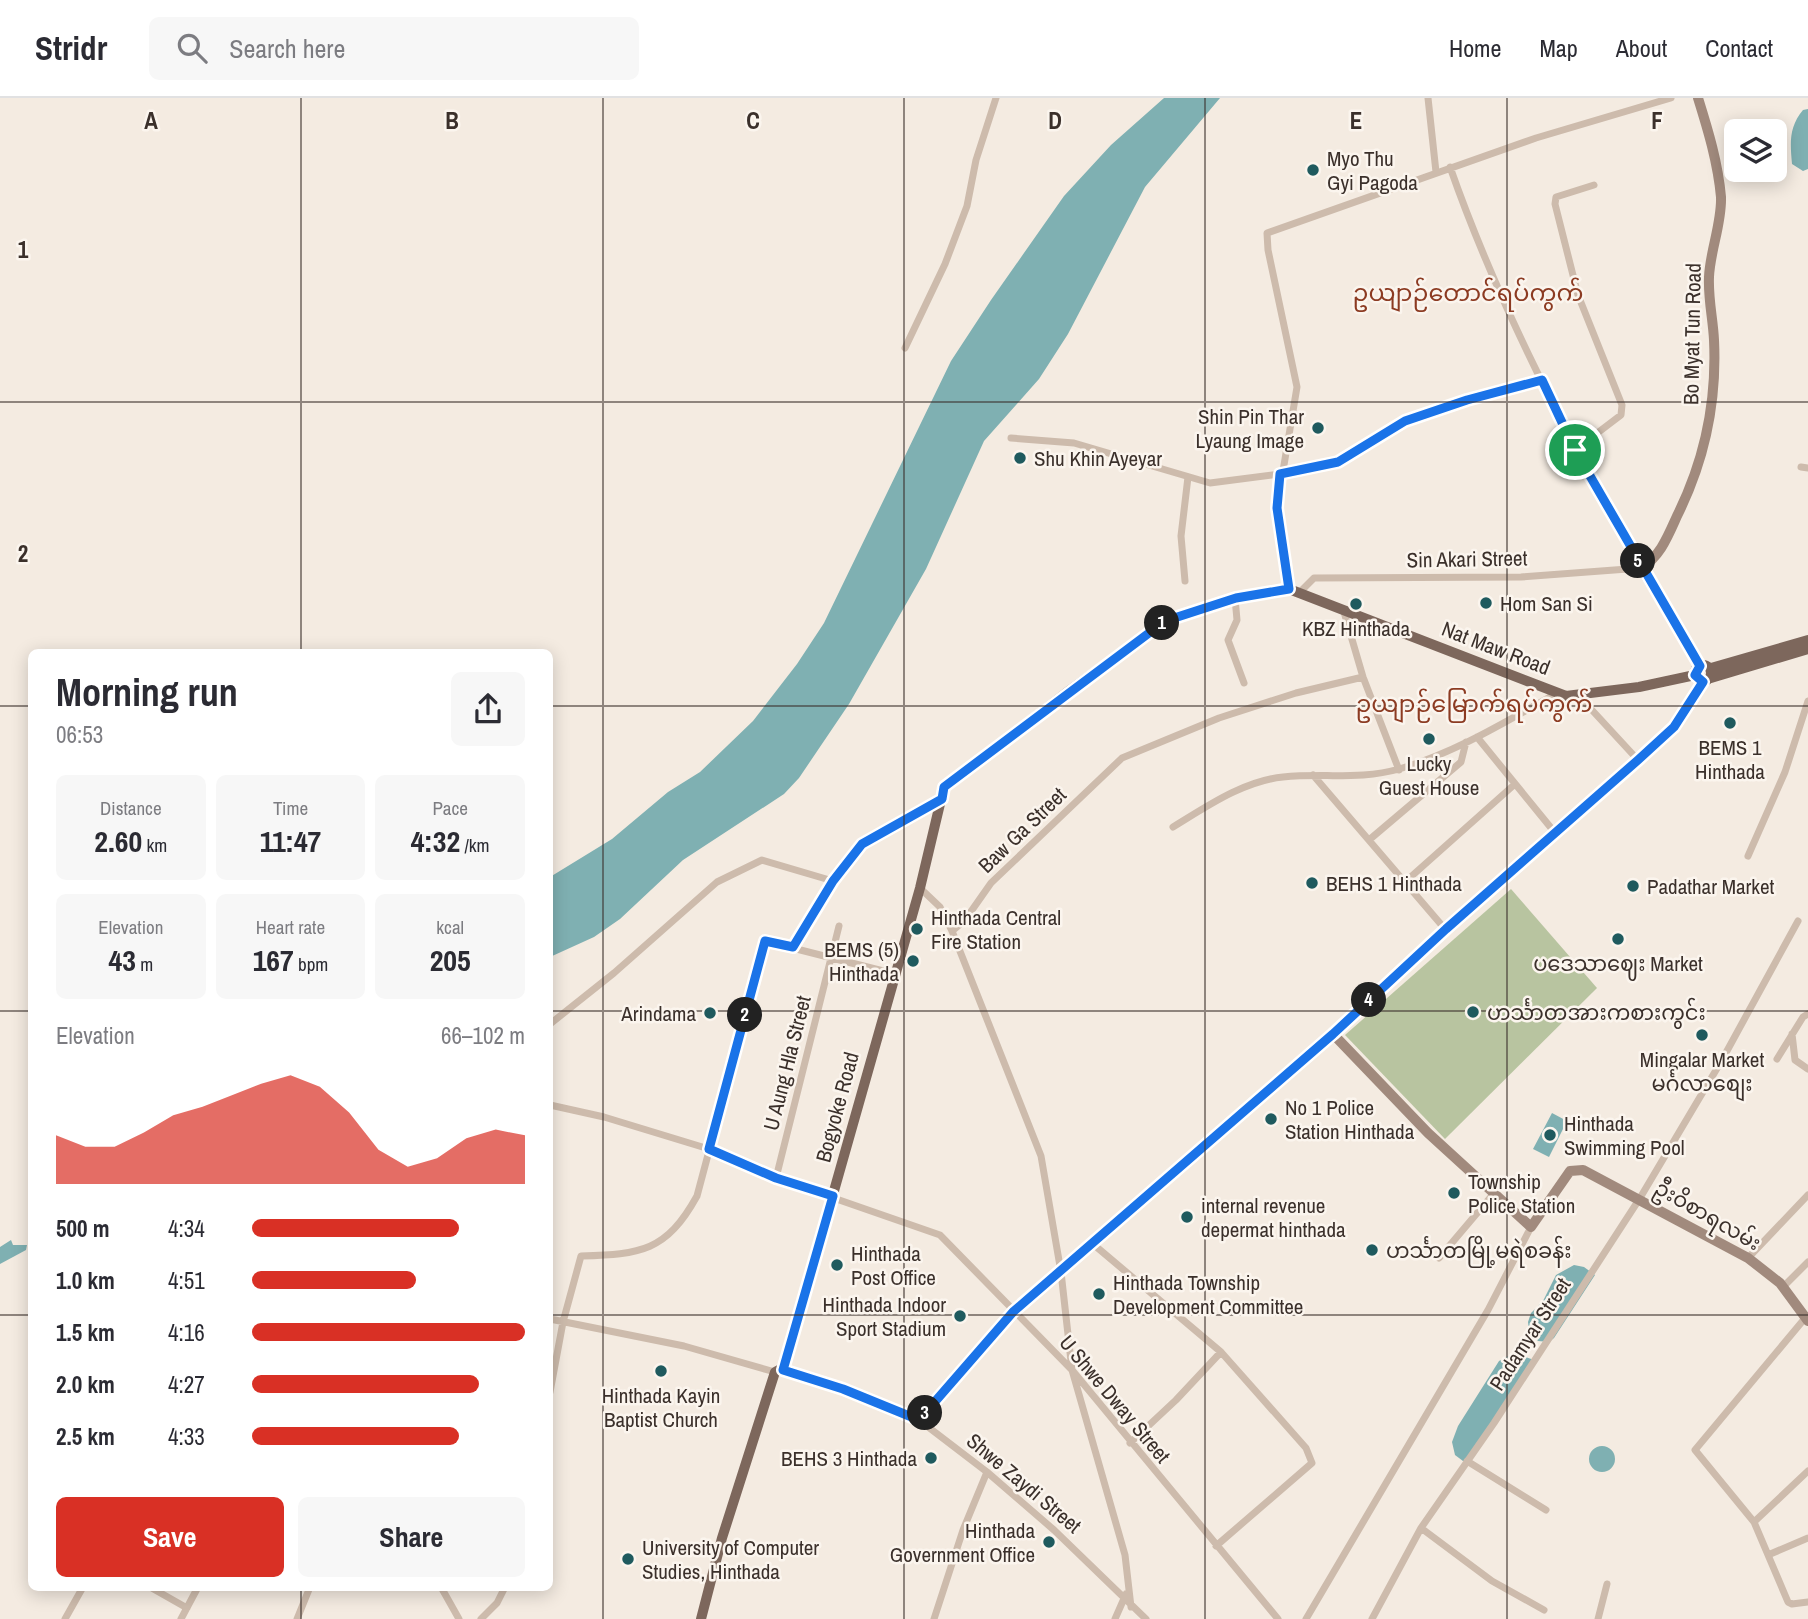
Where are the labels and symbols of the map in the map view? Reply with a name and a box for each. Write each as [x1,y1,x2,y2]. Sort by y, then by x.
text: A [144,105,158,136]
text: B [445,105,459,136]
text: C [746,105,760,136]
text: D [1048,105,1062,136]
text: E [1350,105,1362,136]
text: F [1651,105,1663,136]
place label: Myo Thu Gyi Pagoda [1327,144,1418,197]
marker: Myo Thu Gyi Pagoda [1305,162,1321,178]
text: 1 [18,234,29,265]
street label: Bo Myat Tun Road [1676,263,1708,405]
district label: ဥယျာဉ်တောင်ရပ်ကွက် [1353,276,1583,312]
place label: Shin Pin Thar Lyaung Image [1195,402,1304,455]
marker: Shin Pin Thar Lyaung Image [1310,420,1326,436]
pin [1545,420,1605,480]
place label: Shu Khin Ayeyar [1034,444,1162,473]
marker: Shu Khin Ayeyar [1012,450,1028,466]
text: 2 [18,538,28,569]
street label: Sin Akari Street [1406,543,1528,575]
pin: 5 [1620,544,1656,578]
place label: Hom San Si [1500,589,1593,618]
marker: Hom San Si [1478,595,1494,611]
marker: KBZ Hinthada [1348,596,1364,612]
pin: 1 [1144,606,1180,640]
place label: KBZ Hinthada [1302,614,1411,643]
street label: Nat Maw Road [1438,614,1554,682]
district label: ဥယျာဉ်မြောက်ရပ်ကွက် [1356,687,1593,723]
marker: BEMS 1 Hinthada [1722,715,1738,731]
marker: Lucky Guest House [1421,731,1437,747]
place label: BEMS 1 Hinthada [1695,733,1765,786]
place label: Lucky Guest House [1379,749,1479,802]
street label: Baw Ga Street [972,781,1073,879]
place label: BEHS 1 Hinthada [1326,869,1462,898]
place label: Padathar Market [1647,872,1775,901]
marker: BEHS 1 Hinthada [1304,875,1320,891]
marker: Padathar Market [1625,878,1641,894]
place label: Hinthada Central Fire Station [931,903,1061,956]
marker: Hinthada Central Fire Station [909,921,925,937]
marker: ပဒေသာဈေး Market [1610,931,1626,947]
place label: BEMS (5) Hinthada [824,935,899,988]
place label: ပဒေသာဈေး Market [1533,949,1703,981]
marker: BEMS (5) Hinthada [905,953,921,969]
pin: 4 [1352,982,1386,1018]
street label: U Aung Hla Street [756,992,818,1133]
place label: ဟင်္သာတအားကစားကွင်း [1487,997,1706,1029]
pin: 2 [728,998,762,1032]
place label: Arindama [620,999,696,1028]
marker: ဟင်္သာတအားကစားကွင်း [1465,1004,1481,1020]
marker: Arindama [702,1005,718,1021]
marker: Mingalar Market မင်္ဂလာစျေး [1694,1027,1710,1043]
place label: Mingalar Market မင်္ဂလာစျေး [1640,1045,1764,1102]
street label: Bogyoke Road [808,1049,866,1165]
place label: No 1 Police Station Hinthada [1285,1093,1415,1146]
place label: Hinthada Swimming Pool [1564,1109,1685,1162]
marker: No 1 Police Station Hinthada [1263,1111,1279,1127]
marker: Hinthada Swimming Pool [1542,1127,1558,1143]
place label: Township Police Station [1468,1167,1575,1220]
street label: ဦးဝိစာရလမ်း [1648,1172,1767,1260]
marker: Township Police Station [1446,1185,1462,1201]
place label: internal revenue depermat hinthada [1201,1191,1346,1244]
marker: internal revenue depermat hinthada [1179,1209,1195,1225]
place label: ဟင်္သာတမြို့မရဲစခန်း [1386,1235,1572,1268]
place label: Hinthada Post Office [851,1239,936,1292]
marker: ဟင်္သာတမြို့မရဲစခန်း [1364,1242,1380,1258]
marker: Hinthada Post Office [829,1257,845,1273]
place label: Hinthada Township Development Committee [1113,1268,1303,1321]
street label: Padamyar Street [1483,1272,1577,1396]
marker: Hinthada Township Development Committee [1091,1286,1107,1302]
place label: Hinthada Indoor Sport Stadium [822,1290,946,1343]
marker: Hinthada Indoor Sport Stadium [952,1308,968,1324]
street label: U Shwe Dway Street [1053,1329,1177,1469]
marker: Hinthada Kayin Baptist Church [653,1363,669,1379]
place label: Hinthada Kayin Baptist Church [602,1381,720,1434]
pin: 3 [908,1396,942,1430]
street label: Shwe Zaydi Street [960,1426,1088,1540]
place label: BEHS 3 Hinthada [781,1444,917,1473]
marker: BEHS 3 Hinthada [923,1450,939,1466]
place label: Hinthada Government Office [890,1516,1035,1569]
place label: University of Computer Studies, Hinthada [642,1533,819,1586]
marker: Hinthada Government Office [1041,1534,1057,1550]
marker: University of Computer Studies, Hinthada [620,1551,636,1567]

